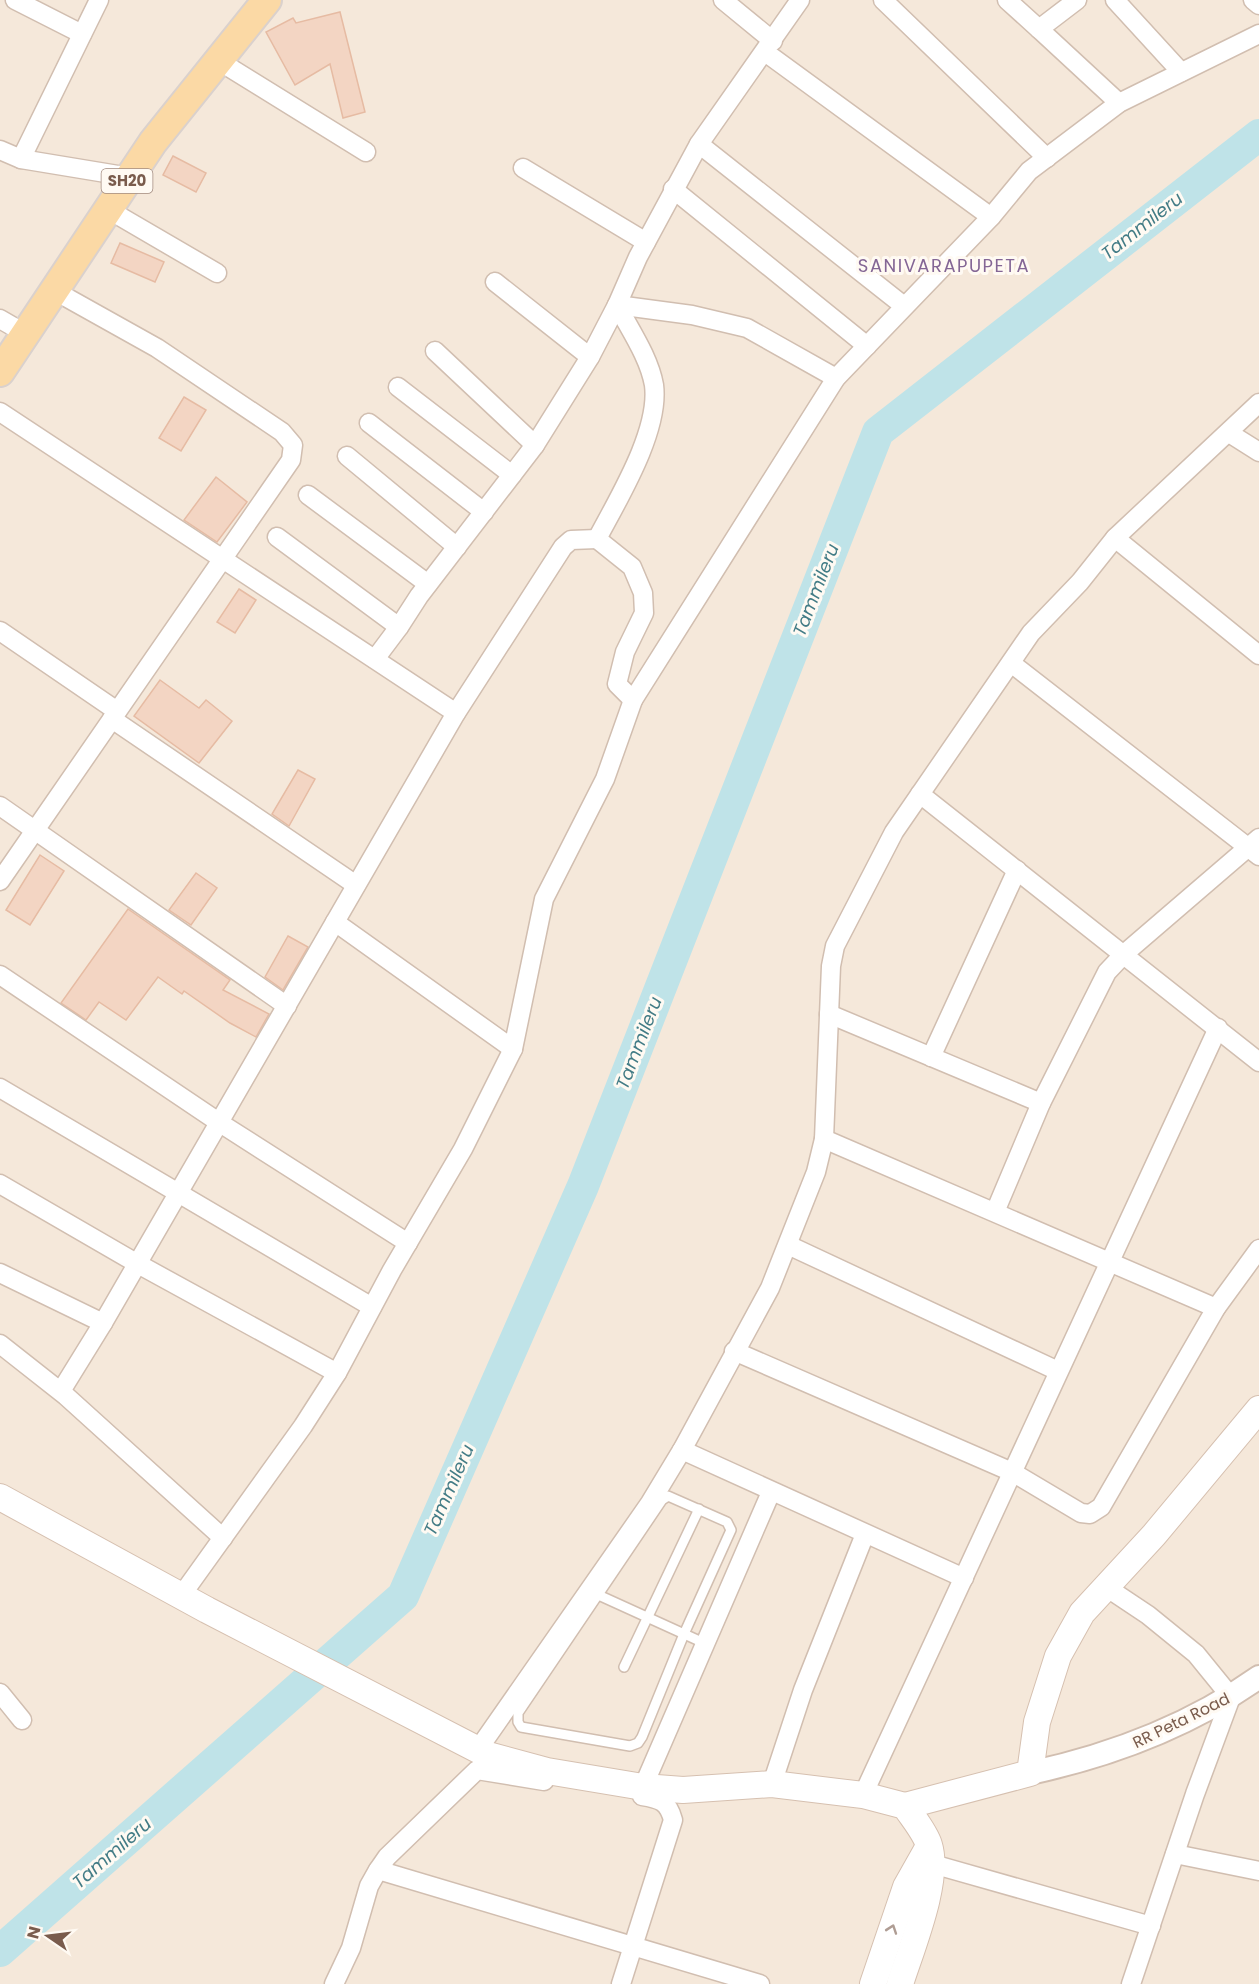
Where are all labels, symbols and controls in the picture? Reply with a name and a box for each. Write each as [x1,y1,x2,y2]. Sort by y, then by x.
road number: SH20 [102,169,152,193]
water label: Tammileru [1096,186,1188,265]
district label: SANIVARAPUPETA [858,253,1030,278]
water label: Tammileru [786,540,845,640]
water label: Tammileru [609,993,668,1093]
water label: Tammileru [417,1440,480,1539]
street label: RR Peta Road [1129,1687,1234,1754]
water label: Tammileru [67,1811,157,1894]
north arrow [18,1906,78,1966]
text: N [21,1924,47,1941]
one-way arrow [885,1924,897,1935]

